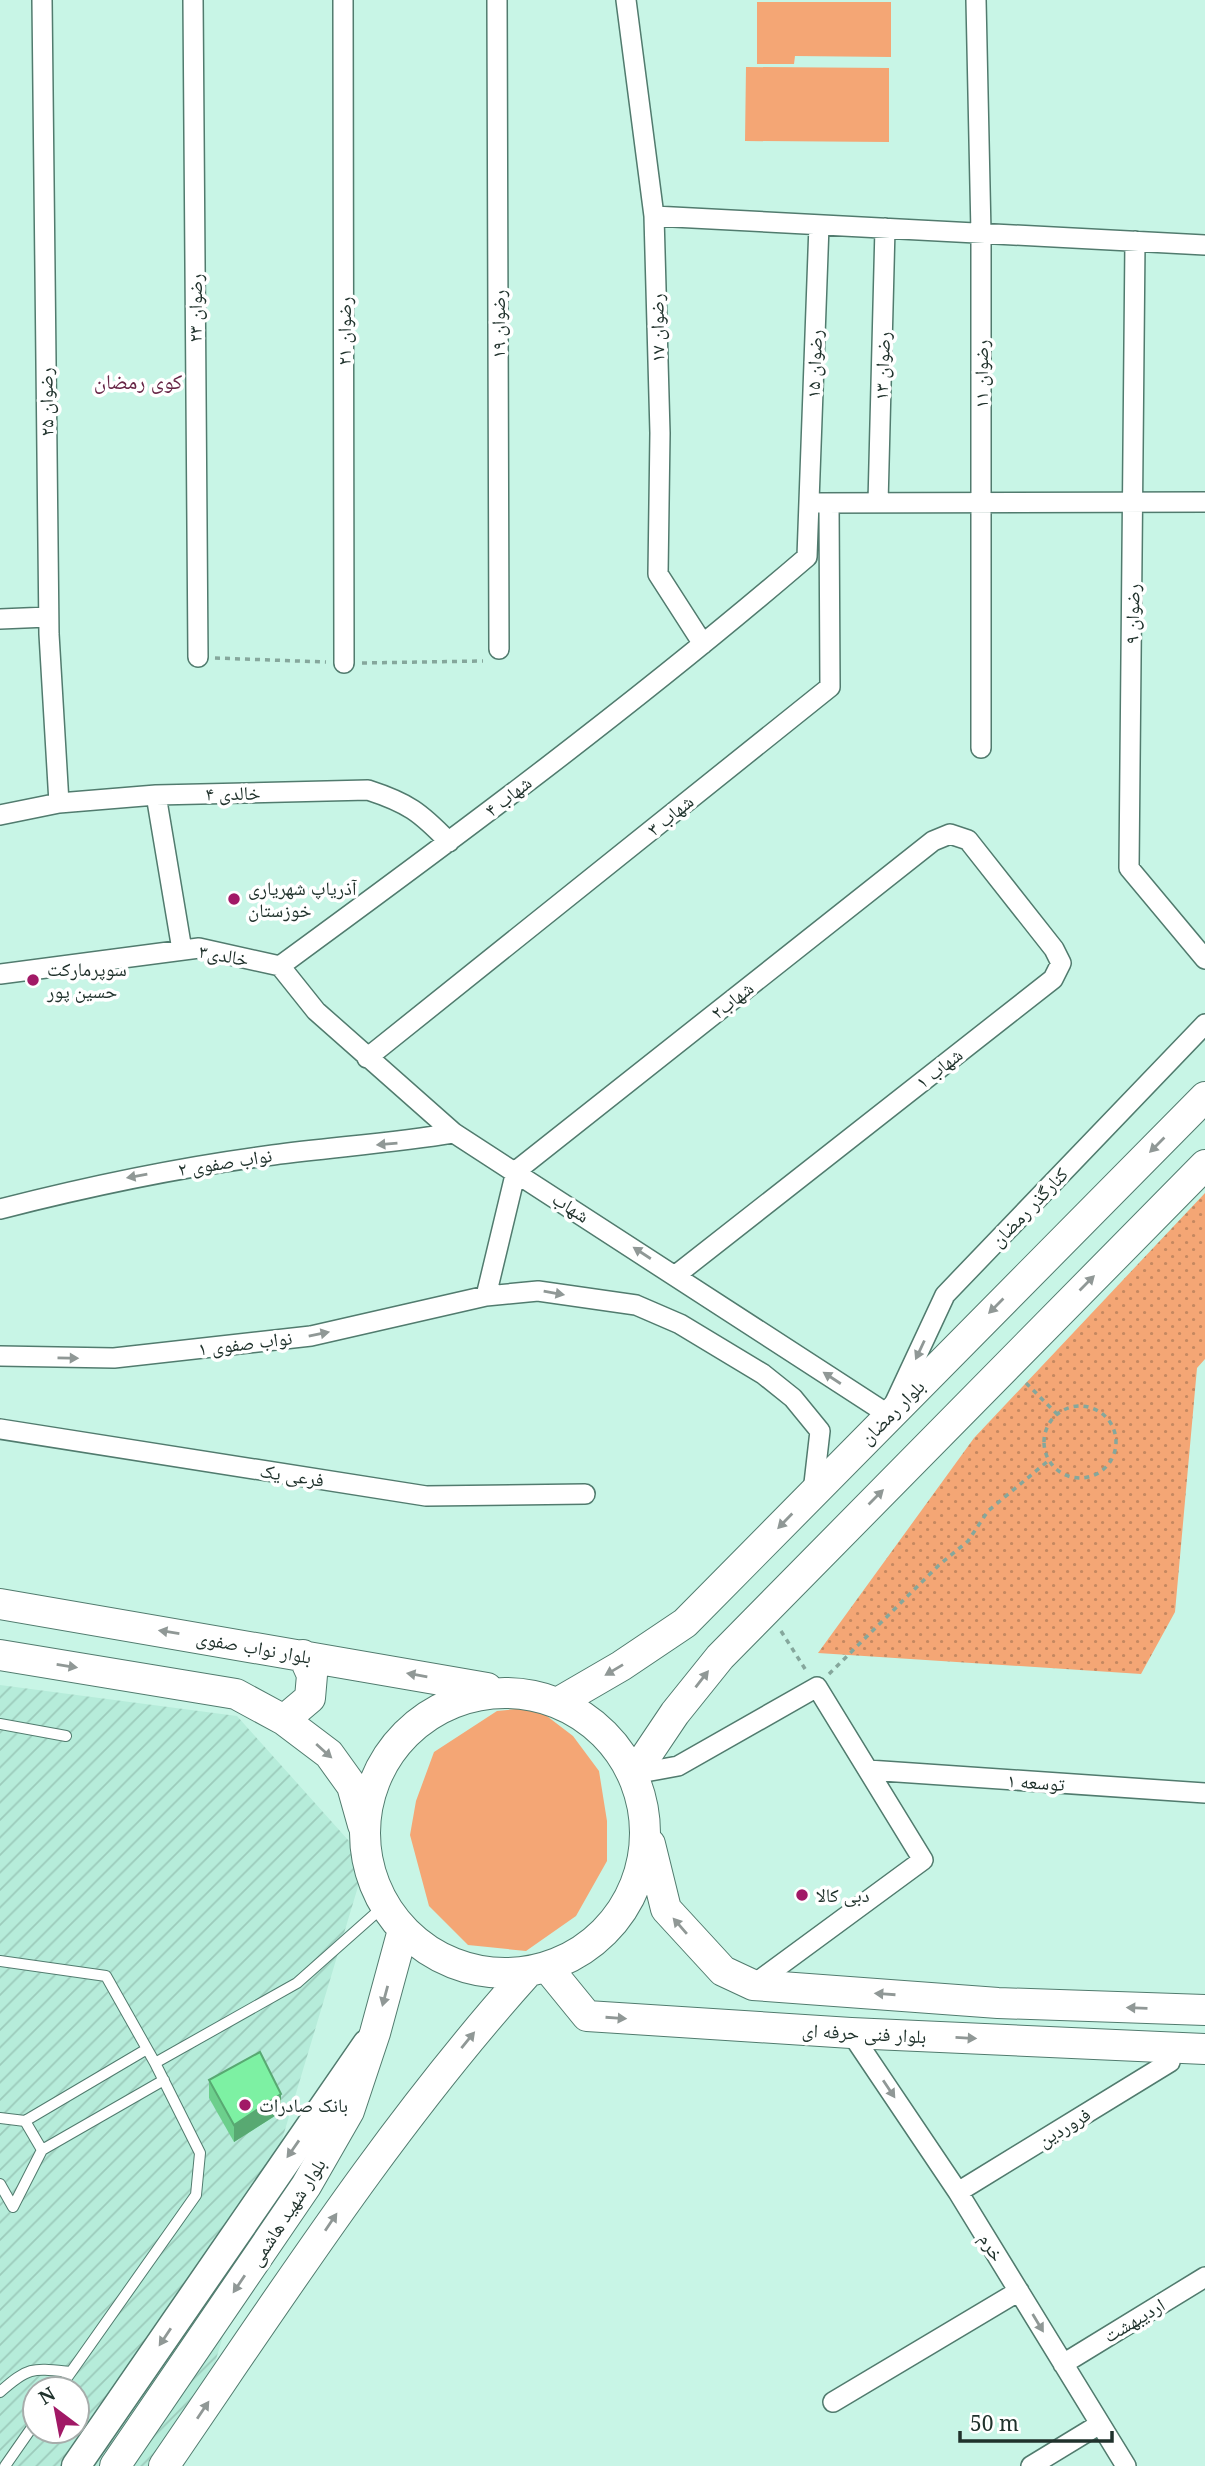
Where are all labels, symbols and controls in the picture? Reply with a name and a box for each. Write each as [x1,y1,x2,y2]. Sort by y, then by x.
street label: رضوان ۲۳ [182,274,208,342]
street label: رضوان ۱۹ [485,290,511,358]
street label: رضوان ۱۷ [643,293,671,363]
street label: رضوان ۲۱ [331,297,357,365]
street label: رضوان ۱۵ [800,329,828,399]
street label: رضوان ۱۳ [868,331,896,401]
street label: رضوان ۱۱ [968,340,994,408]
street label: رضوان ۲۵ [32,367,60,437]
district label: کوی رمضان [94,367,183,395]
street label: رضوان ۹ [1118,584,1146,644]
street label: شهاب ۴ [479,770,537,822]
street label: خالدی ۴ [205,780,261,806]
street label: شهاب ۳ [641,788,699,842]
place label: آذریاپ شهریاری خوزستان [248,875,358,923]
marker: آذریاپ شهریاری خوزستان [226,891,242,907]
street label: خالدی۳ [197,938,251,972]
place label: سوپرمارکت حسین پور [46,956,127,1004]
marker: سوپرمارکت حسین پور [25,972,41,988]
street label: شهاب۲ [705,975,759,1025]
street label: شهاب ۱ [910,1042,968,1094]
one-way arrow [1149,1136,1165,1153]
one-way arrow [375,1139,397,1150]
street label: نواب صفوی ۲ [176,1142,274,1182]
street label: کنارگذر رمضان [984,1161,1074,1253]
one-way arrow [126,1171,148,1182]
street label: شهاب [547,1185,595,1229]
one-way arrow [632,1246,652,1259]
one-way arrow [1079,1274,1096,1291]
one-way arrow [543,1288,565,1299]
one-way arrow [988,1298,1005,1315]
street label: نواب صفوی ۱ [196,1324,294,1362]
one-way arrow [308,1328,330,1339]
one-way arrow [914,1340,925,1360]
one-way arrow [57,1352,79,1363]
one-way arrow [822,1371,842,1384]
street label: بلوار رمضان [854,1374,930,1450]
street label: فرعی یک [258,1457,326,1493]
one-way arrow [868,1489,884,1506]
one-way arrow [778,1512,794,1529]
street label: بلوار نواب صفوی [194,1624,314,1670]
one-way arrow [158,1626,180,1637]
one-way arrow [56,1661,78,1672]
one-way arrow [605,1663,624,1676]
one-way arrow [406,1669,428,1680]
one-way arrow [695,1670,709,1688]
one-way arrow [315,1743,333,1759]
street label: توسعه ۱ [1006,1767,1066,1797]
place label: دبی کالا [816,1882,870,1908]
marker: دبی کالا [794,1887,810,1903]
one-way arrow [672,1917,688,1935]
one-way arrow [379,1985,390,2007]
one-way arrow [874,1988,896,1999]
one-way arrow [1126,2002,1148,2013]
one-way arrow [606,2013,628,2024]
street label: بلوار فنی حرفه ای [801,2017,927,2049]
one-way arrow [460,2031,475,2049]
one-way arrow [955,2033,977,2044]
one-way arrow [883,2080,896,2099]
place label: بانک صادرات [259,2092,348,2118]
marker: بانک صادرات [237,2097,253,2113]
street label: فروردین [1033,2101,1095,2153]
one-way arrow [286,2140,300,2158]
street label: بلوار شهید هاشمی [242,2153,332,2271]
one-way arrow [324,2213,338,2231]
street label: خرم [973,2228,1011,2267]
one-way arrow [232,2275,246,2293]
street label: اردیبهشت [1099,2292,1169,2348]
one-way arrow [1032,2313,1044,2332]
one-way arrow [158,2327,171,2347]
north arrow [21,2375,91,2445]
text: N [34,2381,60,2411]
scale bar [960,2400,1112,2444]
one-way arrow [196,2401,210,2419]
text: 50 m [970,2409,1019,2437]

